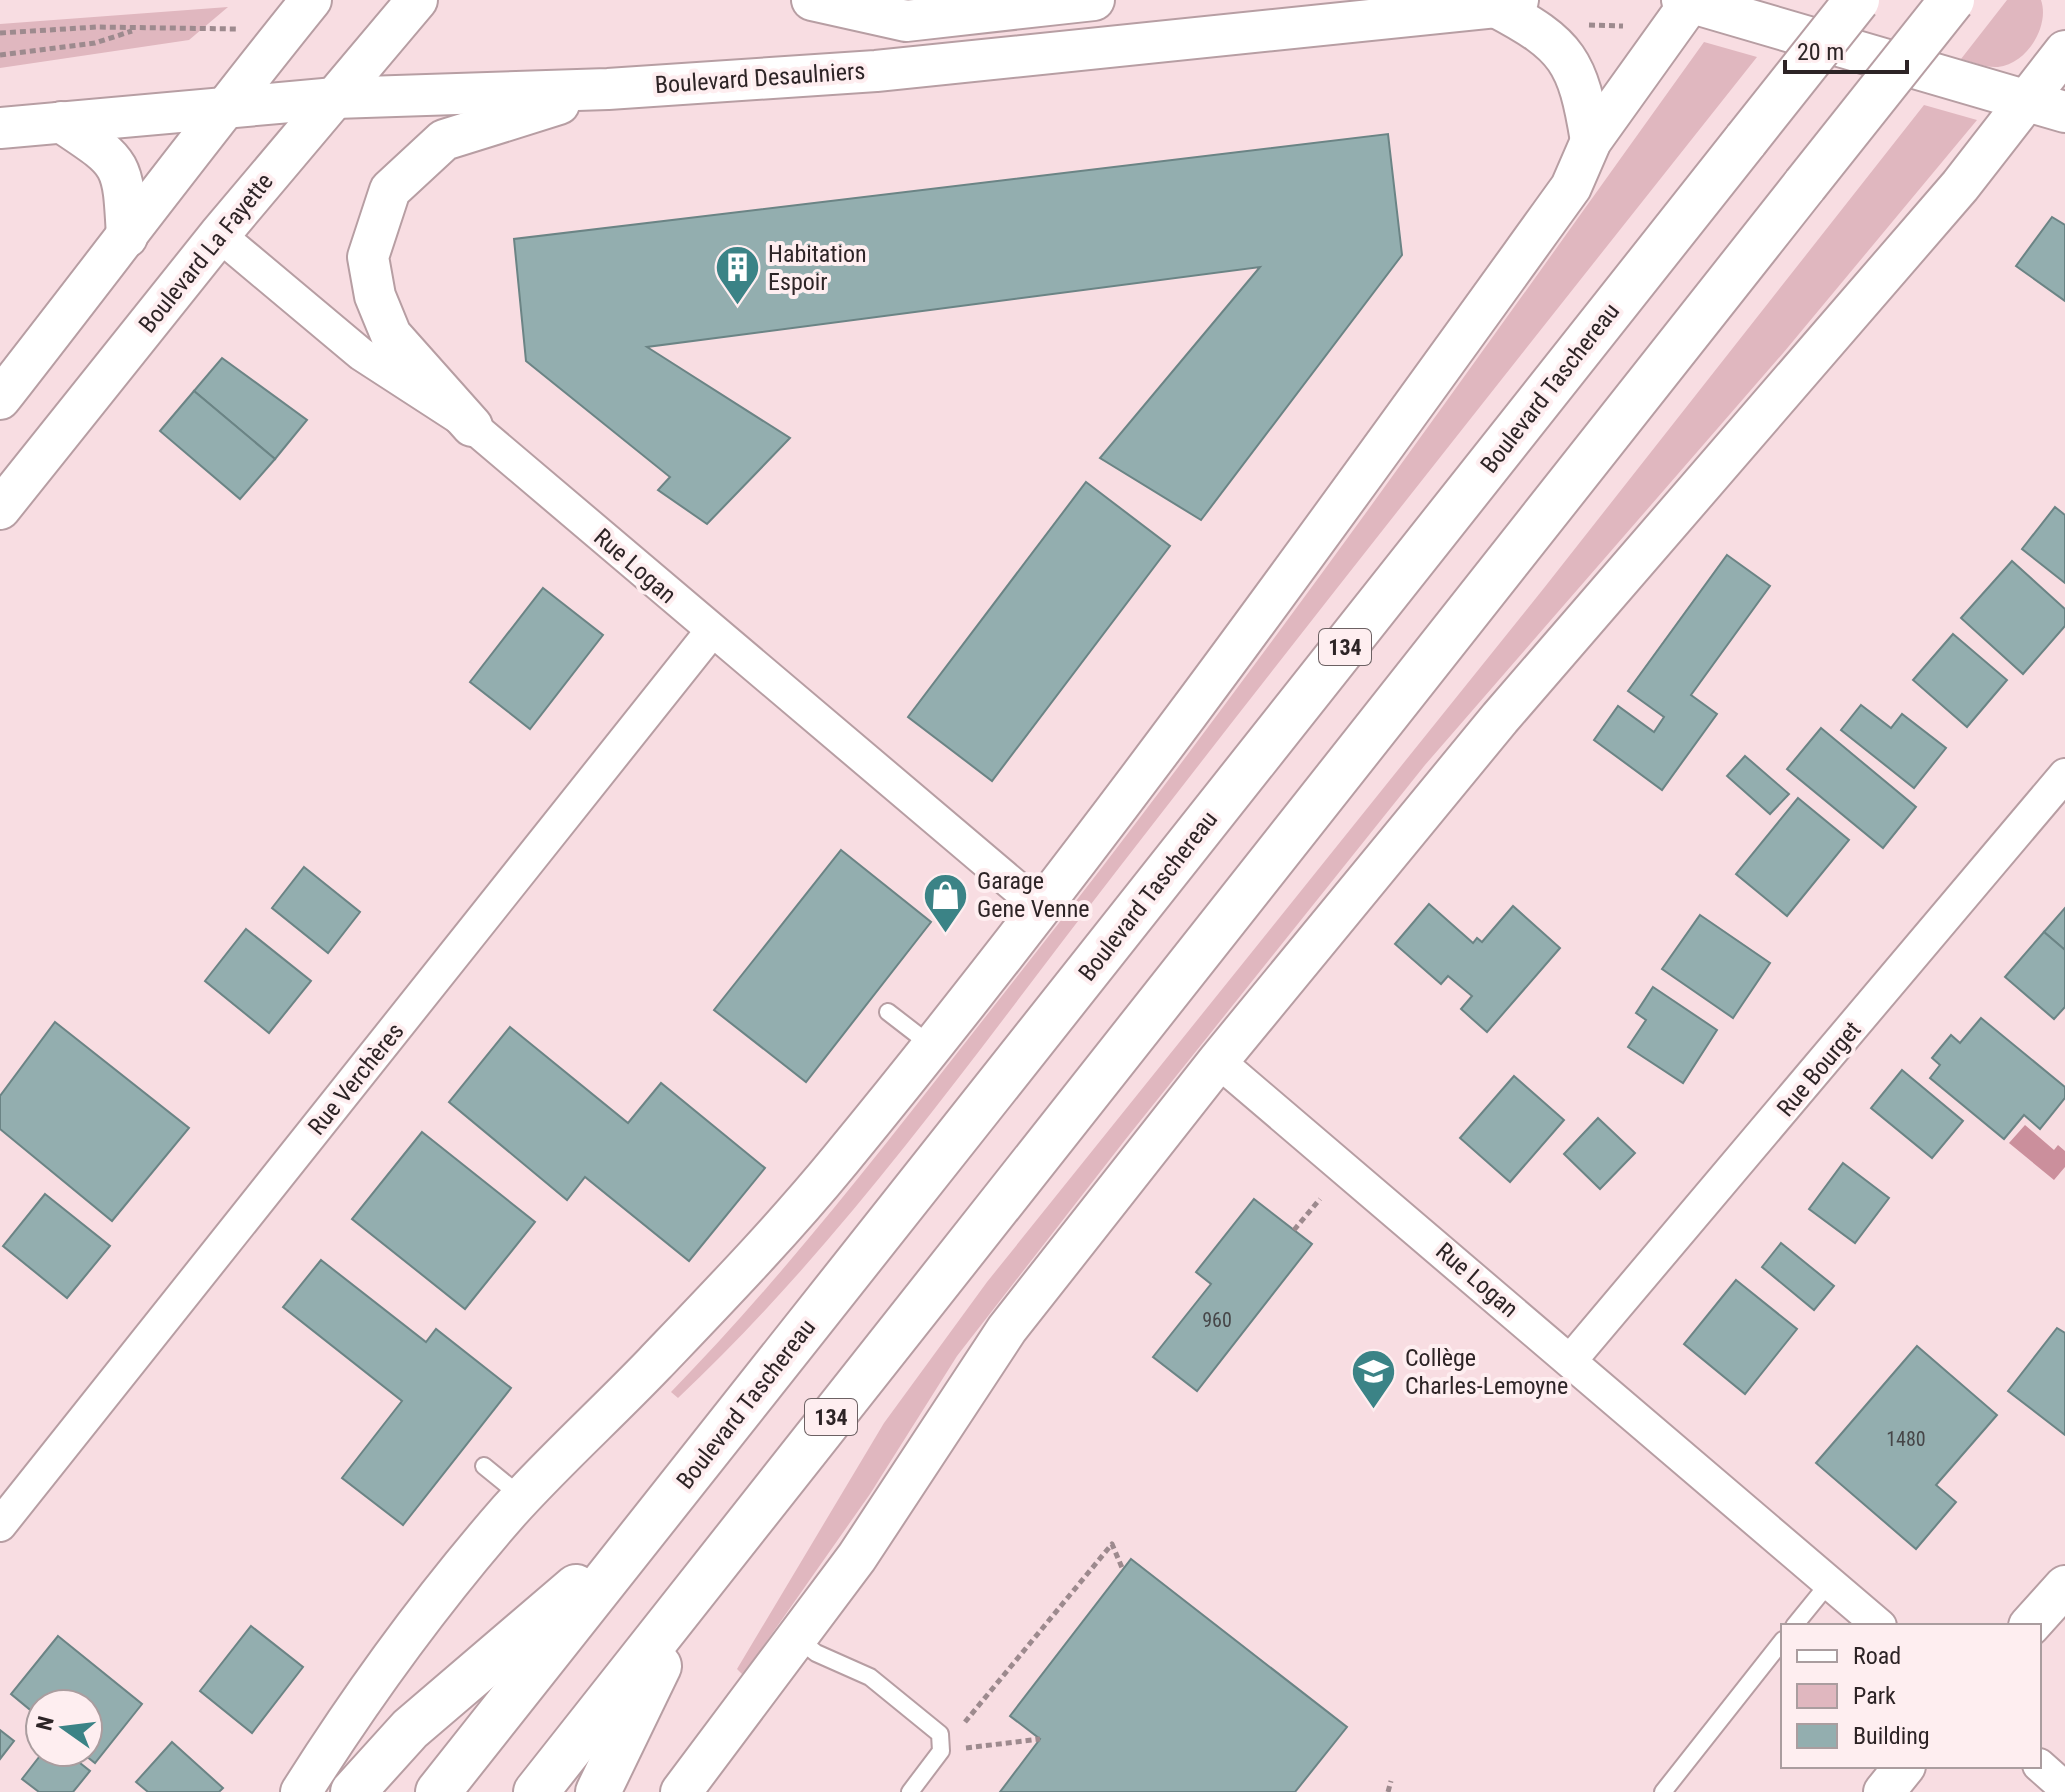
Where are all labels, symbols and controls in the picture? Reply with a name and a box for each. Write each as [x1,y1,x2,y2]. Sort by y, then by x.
scale bar [1785,24,1907,74]
text: 20 m [1797,38,1844,66]
street label: Boulevard Desaulniers [654,57,866,99]
street label: Boulevard La Fayette [133,168,279,338]
place label: Habitation Espoir [768,240,867,296]
building icon: Habitation Espoir [713,244,761,307]
street label: Boulevard Taschereau [1475,297,1625,479]
street label: Rue Logan [588,523,682,609]
road number: 134 [1319,629,1371,665]
street label: Boulevard Taschereau [1073,805,1223,987]
place label: Garage Gene Venne [977,867,1090,923]
shop icon: Garage Gene Venne [922,871,970,934]
street label: Rue Bourget [1771,1016,1867,1122]
street label: Rue Verchères [302,1018,410,1140]
street label: Rue Logan [1430,1237,1524,1323]
house number: 960 [1202,1308,1232,1332]
street label: Boulevard Taschereau [671,1313,821,1495]
place label: Collège Charles-Lemoyne [1405,1344,1568,1400]
school or university icon: Collège Charles-Lemoyne [1350,1348,1398,1411]
road number: 134 [805,1399,857,1435]
house number: 1480 [1886,1427,1926,1451]
legend [1781,1624,2041,1768]
text: Road [1853,1642,1901,1670]
text: Park [1853,1682,1896,1710]
north arrow [24,1688,104,1768]
text: N [31,1714,59,1733]
text: Building [1853,1722,1930,1750]

